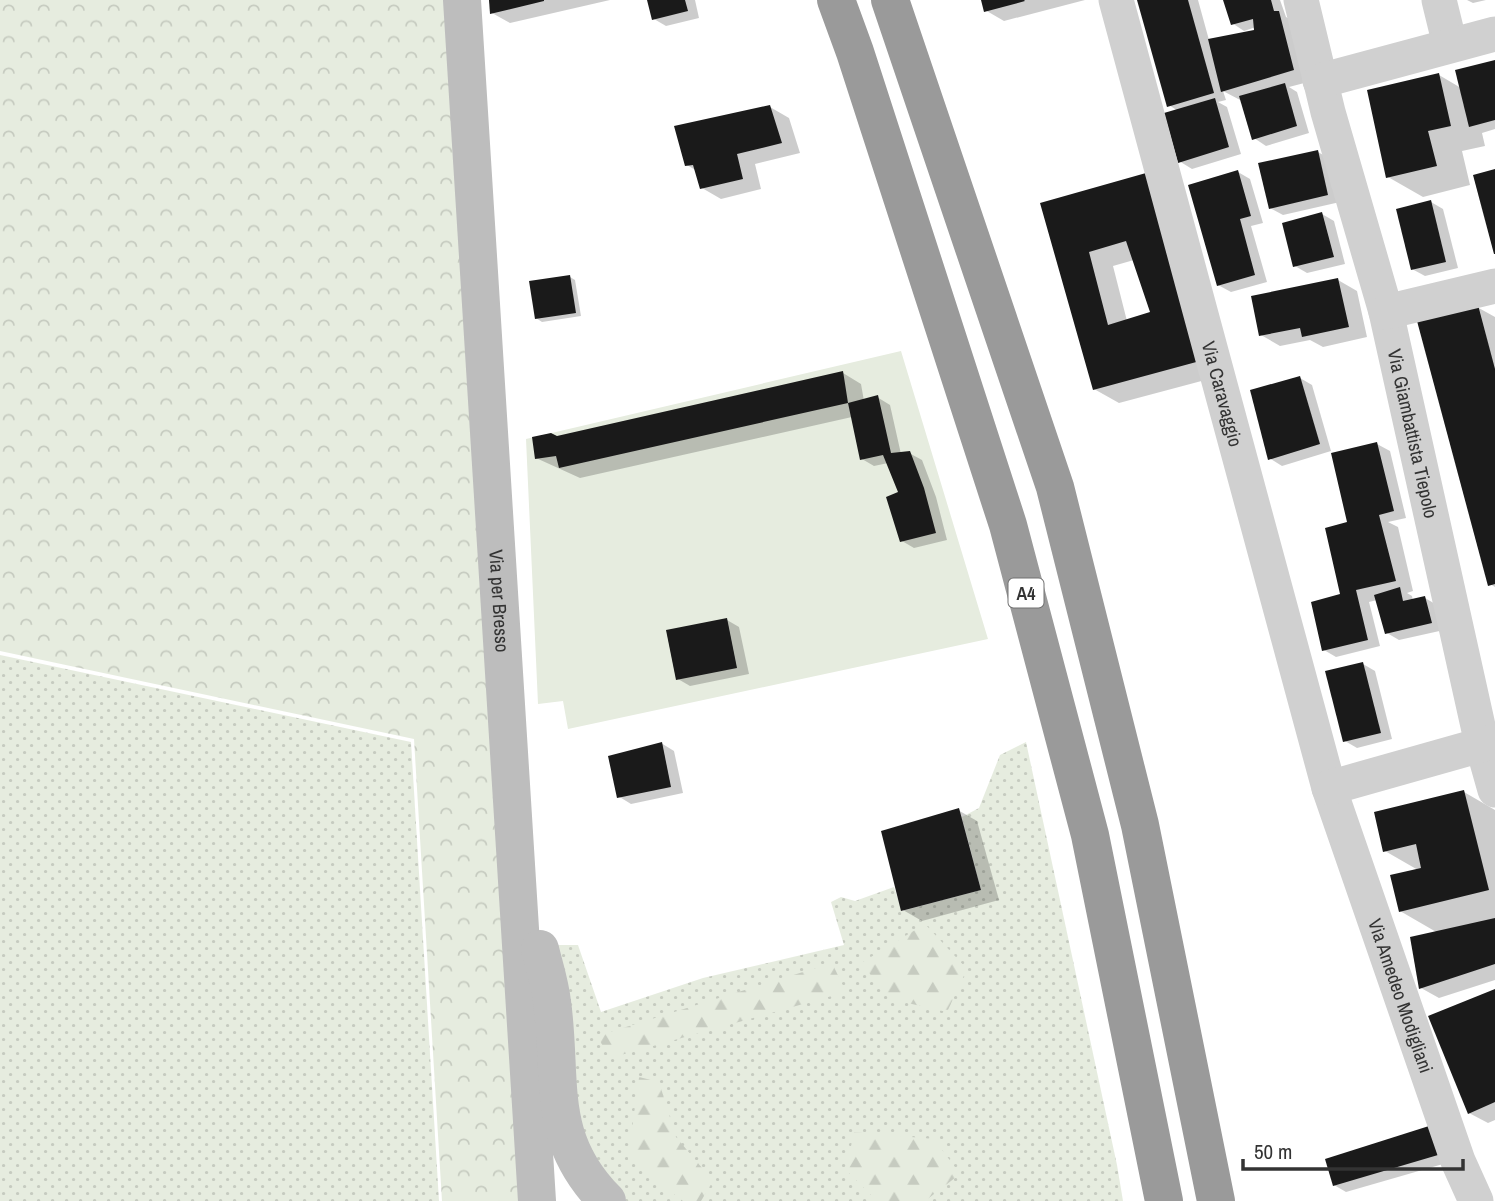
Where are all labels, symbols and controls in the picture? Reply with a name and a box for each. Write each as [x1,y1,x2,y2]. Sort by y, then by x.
street label: Via Caravaggio [1196,338,1249,449]
street label: Via Giambattista Tiepolo [1382,347,1444,521]
street label: Via per Bresso [483,549,516,653]
road number: A4 [1009,578,1044,608]
street label: Via Amedeo Modigliani [1362,915,1440,1076]
scale bar [1243,1128,1464,1172]
text: 50 m [1254,1137,1292,1166]

